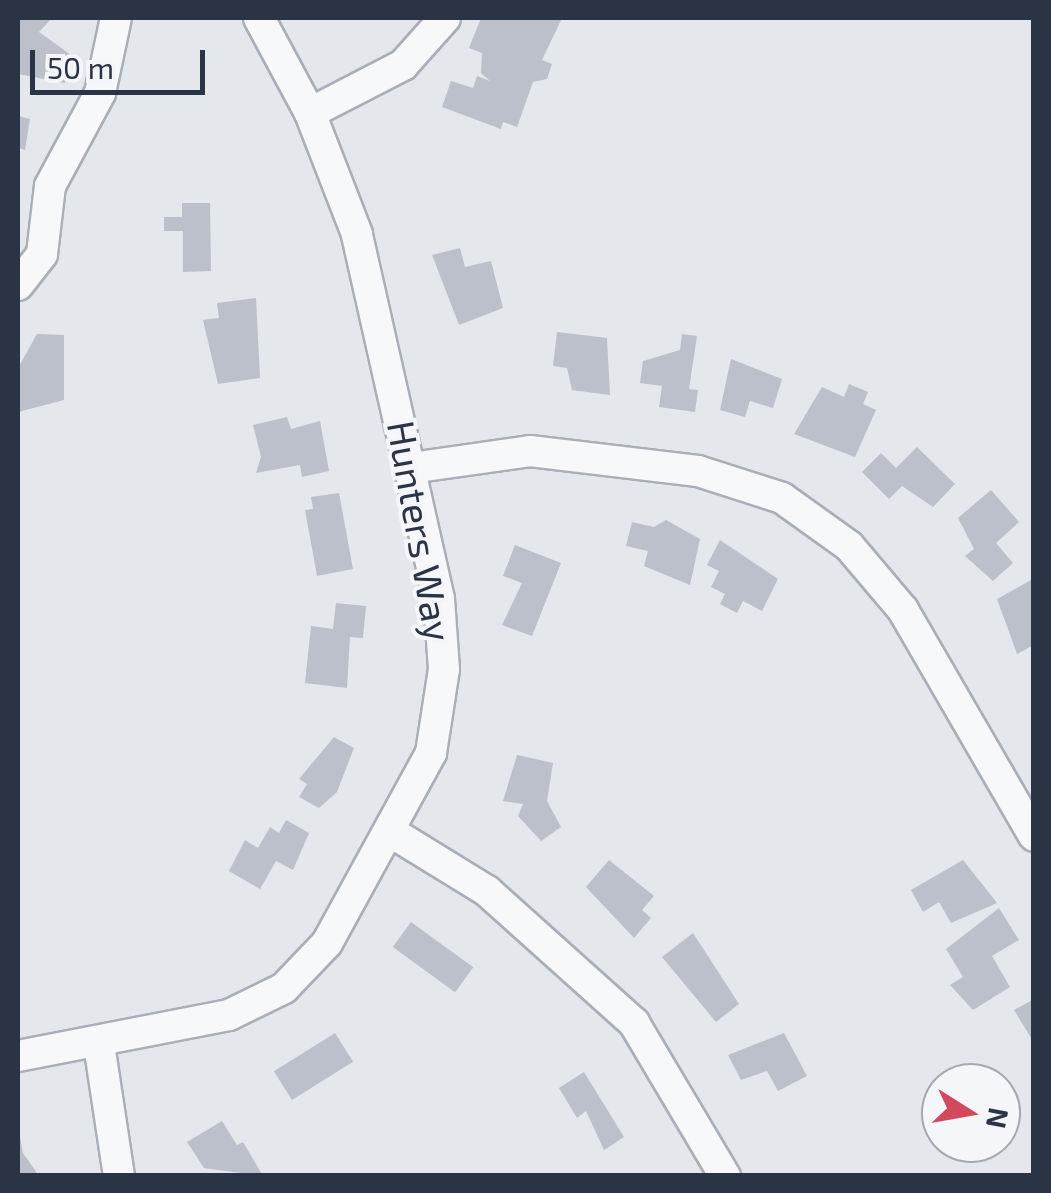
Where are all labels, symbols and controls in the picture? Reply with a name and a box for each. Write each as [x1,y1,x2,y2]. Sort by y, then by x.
scale bar [35,30,210,92]
text: 50 m [47,49,114,85]
street label: Hunters Way [378,417,462,645]
north arrow [921,1063,1021,1163]
text: N [980,1105,1017,1132]

